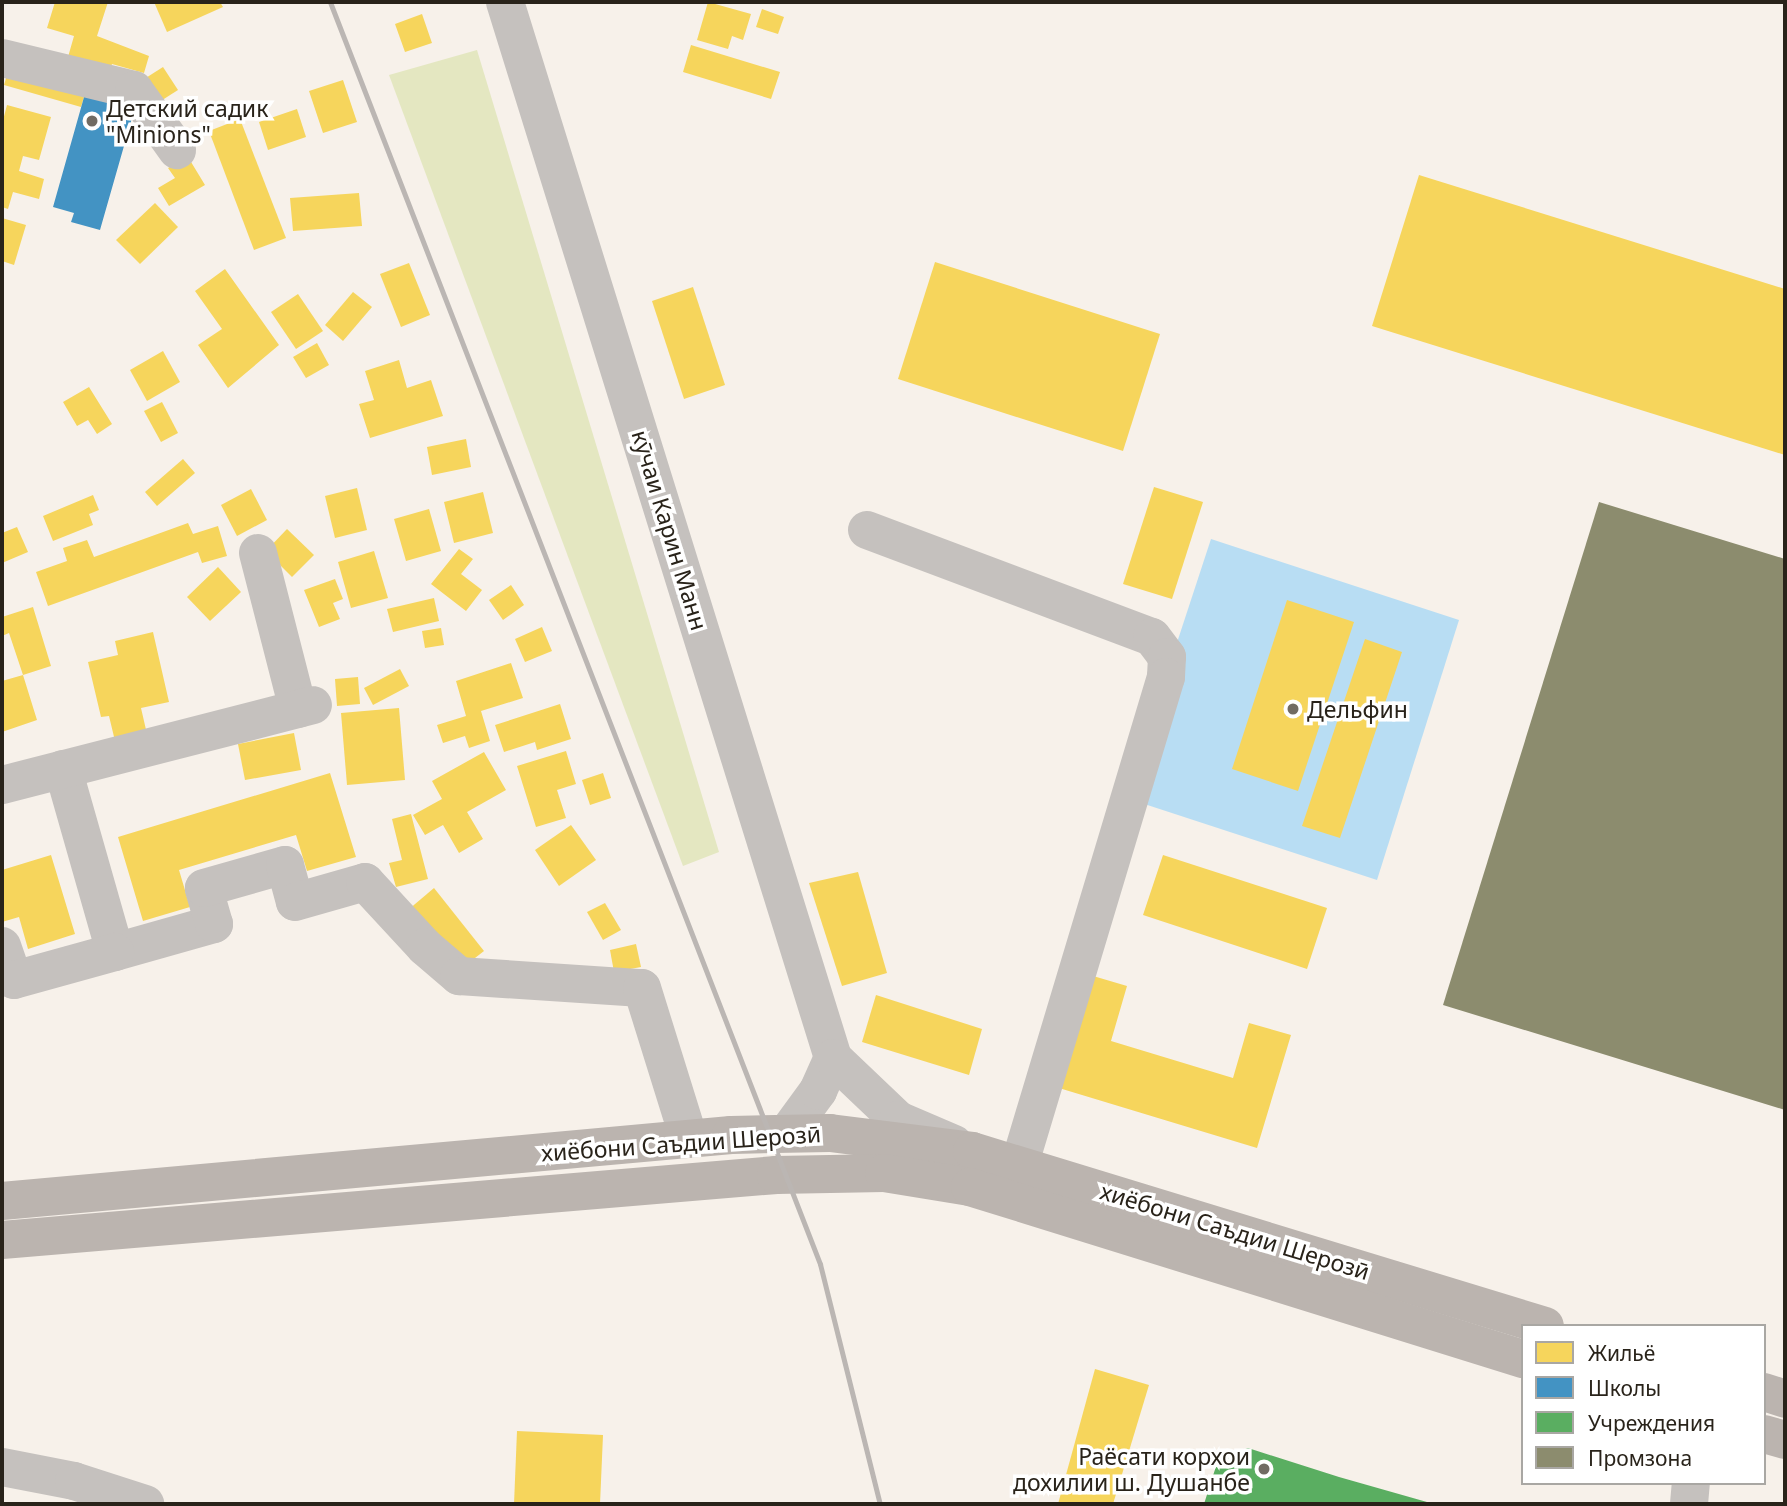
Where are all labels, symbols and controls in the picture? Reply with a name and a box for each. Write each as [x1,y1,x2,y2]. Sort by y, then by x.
place label: Детский садик "Minions" [106,94,268,148]
marker: Детский садик "Minions" [84,113,100,129]
street label: кӯчаи Карин Манн [626,427,714,633]
place label: Дельфин [1307,695,1408,723]
marker: Дельфин [1285,701,1301,717]
street label: хиёбони Саъдии Шерозӣ [540,1119,822,1167]
street label: хиёбони Саъдии Шерозӣ [1097,1177,1373,1285]
legend [1521,1324,1766,1485]
text: Жильё [1588,1339,1655,1367]
text: Школы [1588,1374,1661,1402]
text: Учреждения [1588,1409,1715,1437]
place label: Раёсати корхои дохилии ш. Душанбе [1013,1442,1250,1496]
text: Промзона [1588,1444,1692,1472]
marker: Раёсати корхои дохилии ш. Душанбе [1256,1461,1272,1477]

